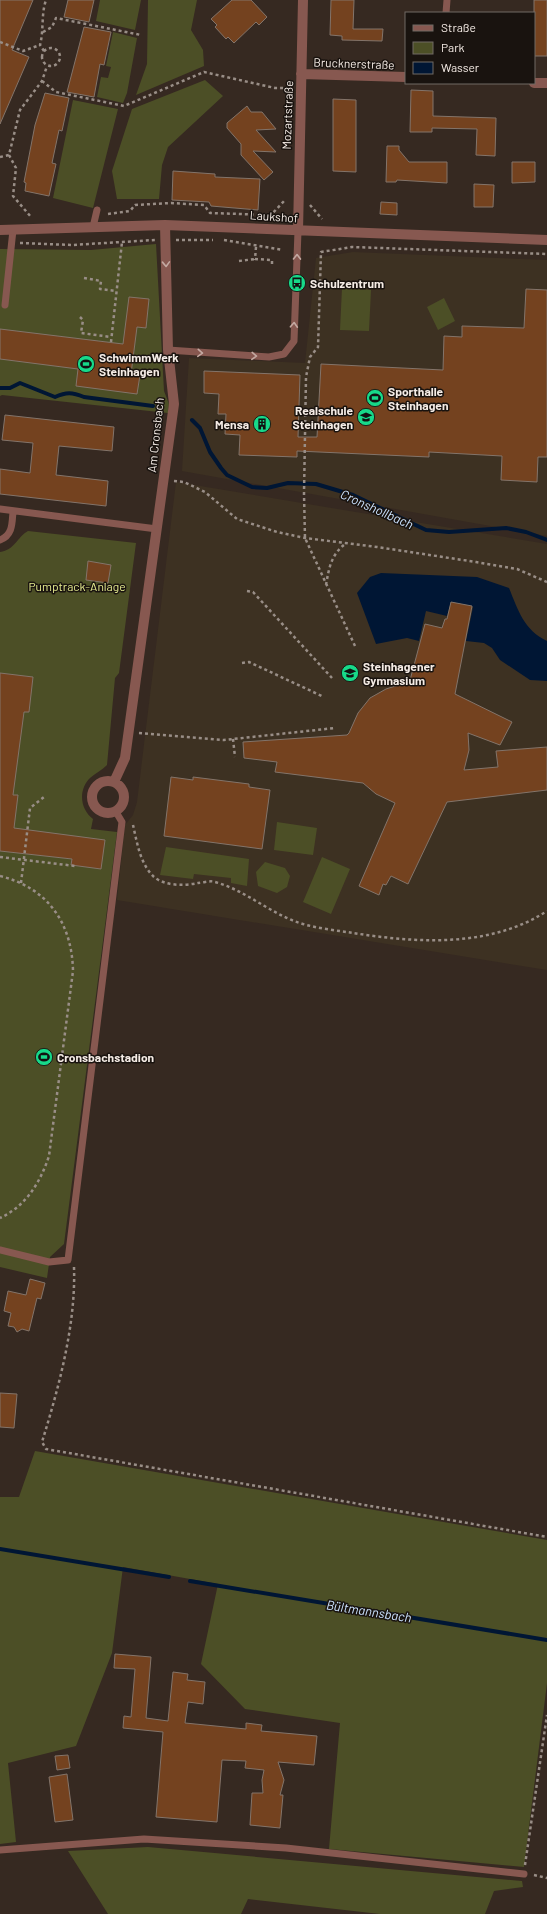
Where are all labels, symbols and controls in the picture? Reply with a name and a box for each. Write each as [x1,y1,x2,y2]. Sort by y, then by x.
legend [405,12,535,84]
text: Straße [441,20,476,34]
text: Park [441,40,465,54]
street label: Brucknerstraße [313,55,395,71]
text: Wasser [441,60,480,74]
street label: Mozartstraße [279,80,295,150]
street label: Laukshof [249,207,299,225]
one-way arrow [293,254,301,260]
one-way arrow [161,261,170,267]
bus stop icon: Schulzentrum [287,273,307,293]
place label: Schulzentrum [310,276,384,290]
one-way arrow [290,322,299,328]
one-way arrow [197,348,203,357]
place label: SchwimmWerk Steinhagen [99,350,179,378]
one-way arrow [251,351,257,360]
sports icon: SchwimmWerk Steinhagen [76,354,96,374]
place label: Sporthalle Steinhagen [388,384,448,412]
sports icon: Sporthalle Steinhagen [365,388,385,408]
street label: Am Cronsbach [144,397,166,473]
place label: Realschule Steinhagen [293,403,353,431]
school or university icon: Realschule Steinhagen [356,407,376,427]
building icon: Mensa [252,414,272,434]
place label: Mensa [215,417,249,431]
water label: Cronshollbach [338,486,416,532]
park label: Pumptrack-Anlage [28,579,126,593]
place label: Steinhagener Gymnasium [363,659,435,687]
school or university icon: Steinhagener Gymnasium [340,663,360,683]
sports icon: Cronsbachstadion [34,1047,54,1067]
place label: Cronsbachstadion [57,1050,154,1064]
water label: Bültmannsbach [325,1596,413,1626]

